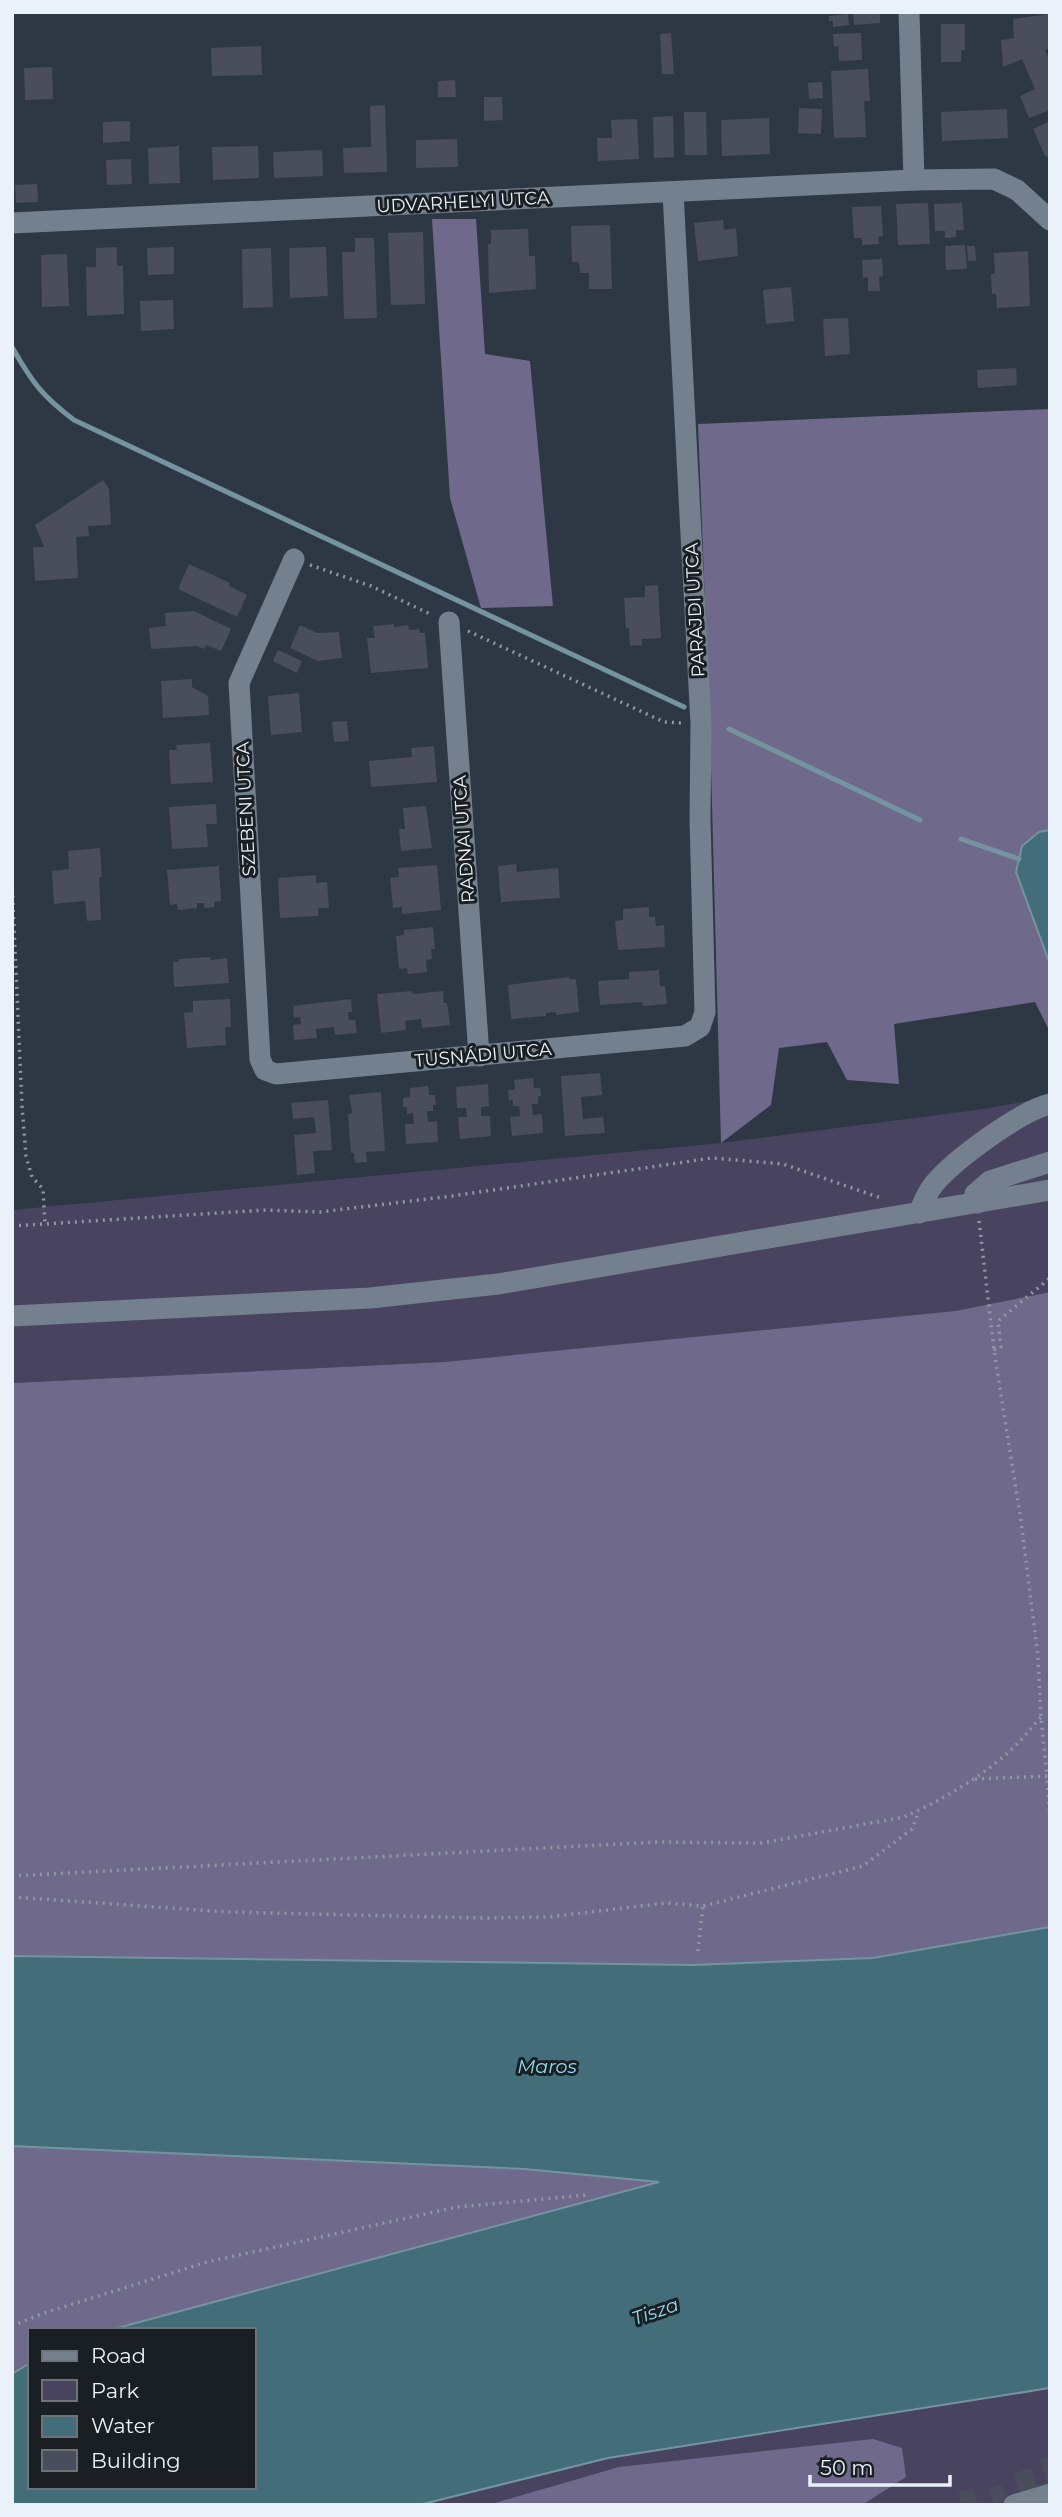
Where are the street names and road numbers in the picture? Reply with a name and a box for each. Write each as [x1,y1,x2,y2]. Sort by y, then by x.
street label: UDVARHELYI UTCA [376,186,550,218]
street label: PARAJDI UTCA [680,542,710,678]
street label: SZEBENI UTCA [231,741,261,877]
street label: RADNAI UTCA [449,774,479,904]
street label: TUSNÁDI UTCA [414,1038,553,1072]

